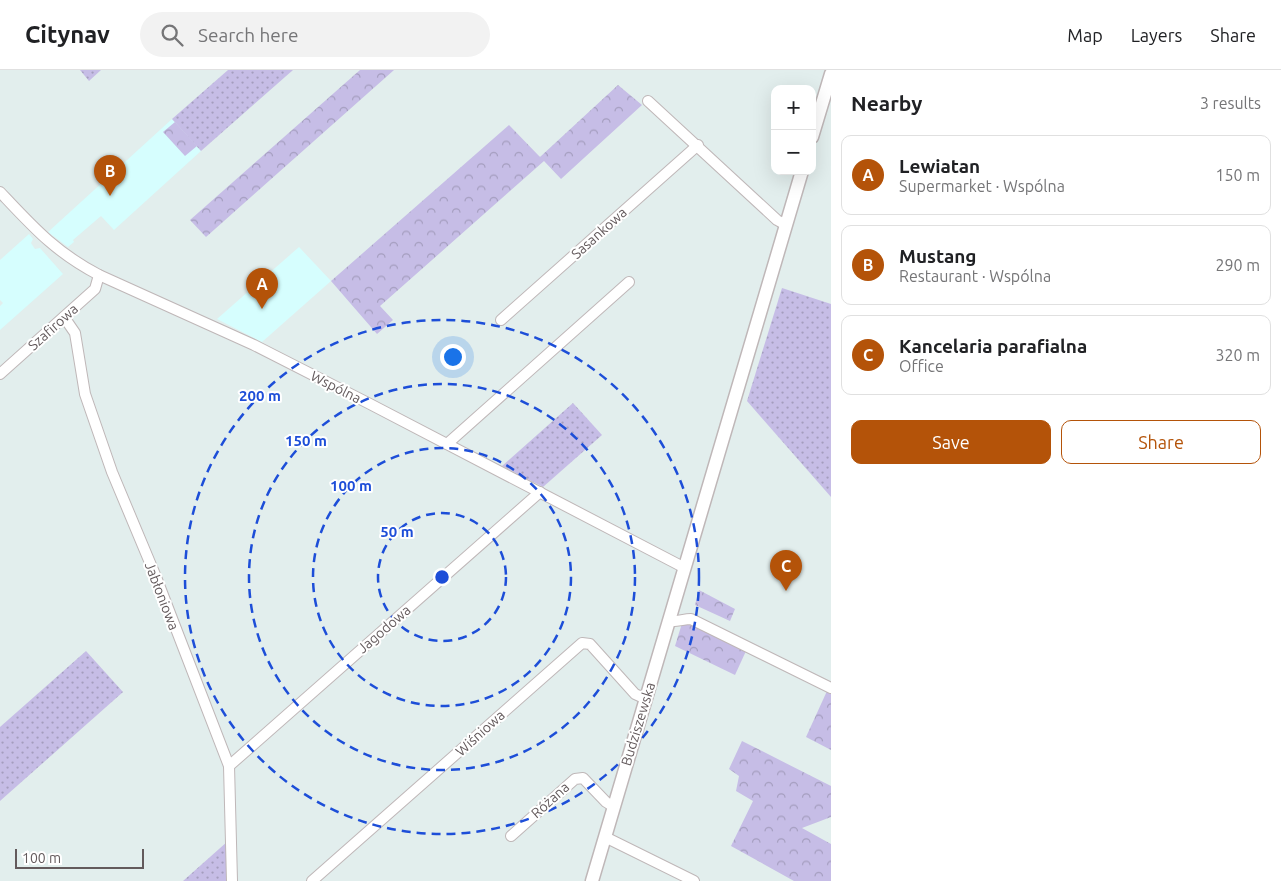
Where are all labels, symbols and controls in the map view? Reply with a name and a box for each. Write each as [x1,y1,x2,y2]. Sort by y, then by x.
search box [140,12,490,57]
text: Citynav [25,21,110,48]
icon: search [158,21,186,49]
text: Search here [198,24,298,46]
text: Map [1067,25,1103,45]
text: Layers [1131,25,1182,45]
text: Share [1210,25,1256,45]
map controls [771,85,816,175]
button: + [771,85,816,130]
text: Nearby [851,91,922,115]
text: 3 results [1200,94,1261,112]
button: − [771,130,816,175]
pin: B [94,155,126,196]
text: Lewiatan [899,155,980,177]
text: A [862,166,874,184]
text: 150 m [1215,166,1260,184]
text: Supermarket · Wspólna [899,177,1065,195]
street label: Sasankowa [568,204,630,262]
text: Mustang [899,245,977,267]
text: B [863,256,873,274]
text: 290 m [1215,256,1260,274]
text: Restaurant · Wspólna [899,267,1051,285]
pin: A [246,268,278,309]
street label: Szafirowa [25,301,81,353]
text: Kancelaria parafialna [899,335,1087,357]
your location [440,344,466,370]
text: C [863,346,873,364]
text: 320 m [1215,346,1260,364]
text: Office [899,357,944,375]
street label: Wspólna [308,368,364,406]
text: 200 m [239,387,281,404]
button: Save [851,420,1051,464]
button: Share [1061,420,1261,464]
text: 150 m [285,432,327,449]
text: 100 m [330,477,372,494]
text: 50 m [380,523,414,540]
pin: C [770,550,802,591]
street label: Jabłoniowa [142,560,182,632]
centre of rings [433,568,451,586]
street label: Jagodowa [354,602,414,656]
street label: Budziszewska [618,680,658,768]
street label: Wiśniowa [452,707,508,759]
street label: Różana [528,779,572,821]
scale bar [15,846,144,869]
text: 100 m [22,850,61,866]

